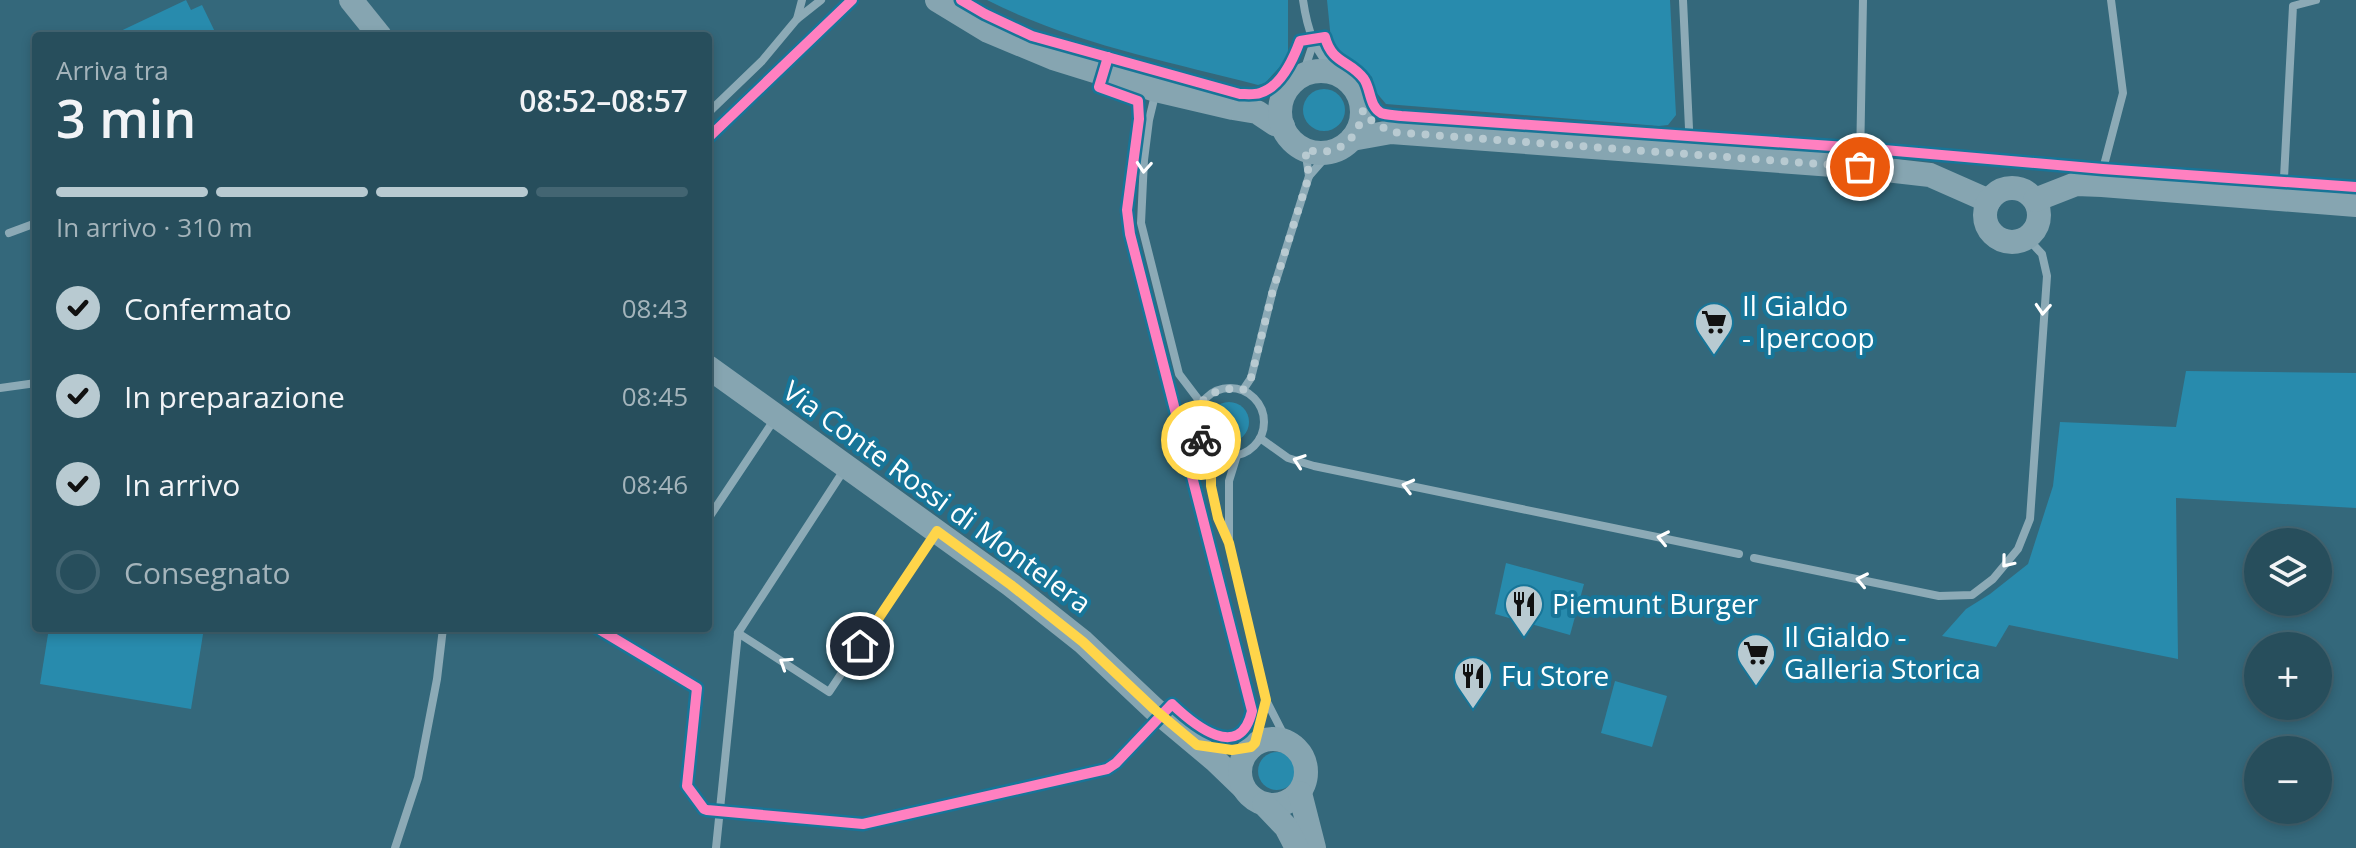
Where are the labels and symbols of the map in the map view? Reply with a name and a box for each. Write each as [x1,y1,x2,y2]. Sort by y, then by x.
pin [1826,133,1894,201]
one-way arrow [1136,161,1153,174]
place label: Il Gialdo - Ipercoop [1742,286,1875,356]
supermarket icon: Il Gialdo - Ipercoop [1693,301,1735,356]
one-way arrow [2035,303,2052,316]
street label: Via Conte Rossi di Montelera [776,371,1099,621]
courier [1161,400,1241,480]
one-way arrow [1293,454,1307,470]
one-way arrow [1401,479,1415,496]
one-way arrow [1656,531,1669,548]
one-way arrow [2002,553,2017,567]
one-way arrow [1856,572,1870,589]
restaurant icon: Piemunt Burger [1503,583,1545,638]
place label: Piemunt Burger [1552,584,1759,622]
pin [826,612,894,680]
place label: Il Gialdo - Galleria Storica [1784,617,1981,687]
supermarket icon: Il Gialdo - Galleria Storica [1735,632,1777,687]
restaurant icon: Fu Store [1452,655,1494,710]
place label: Fu Store [1501,656,1609,694]
one-way arrow [779,658,794,673]

